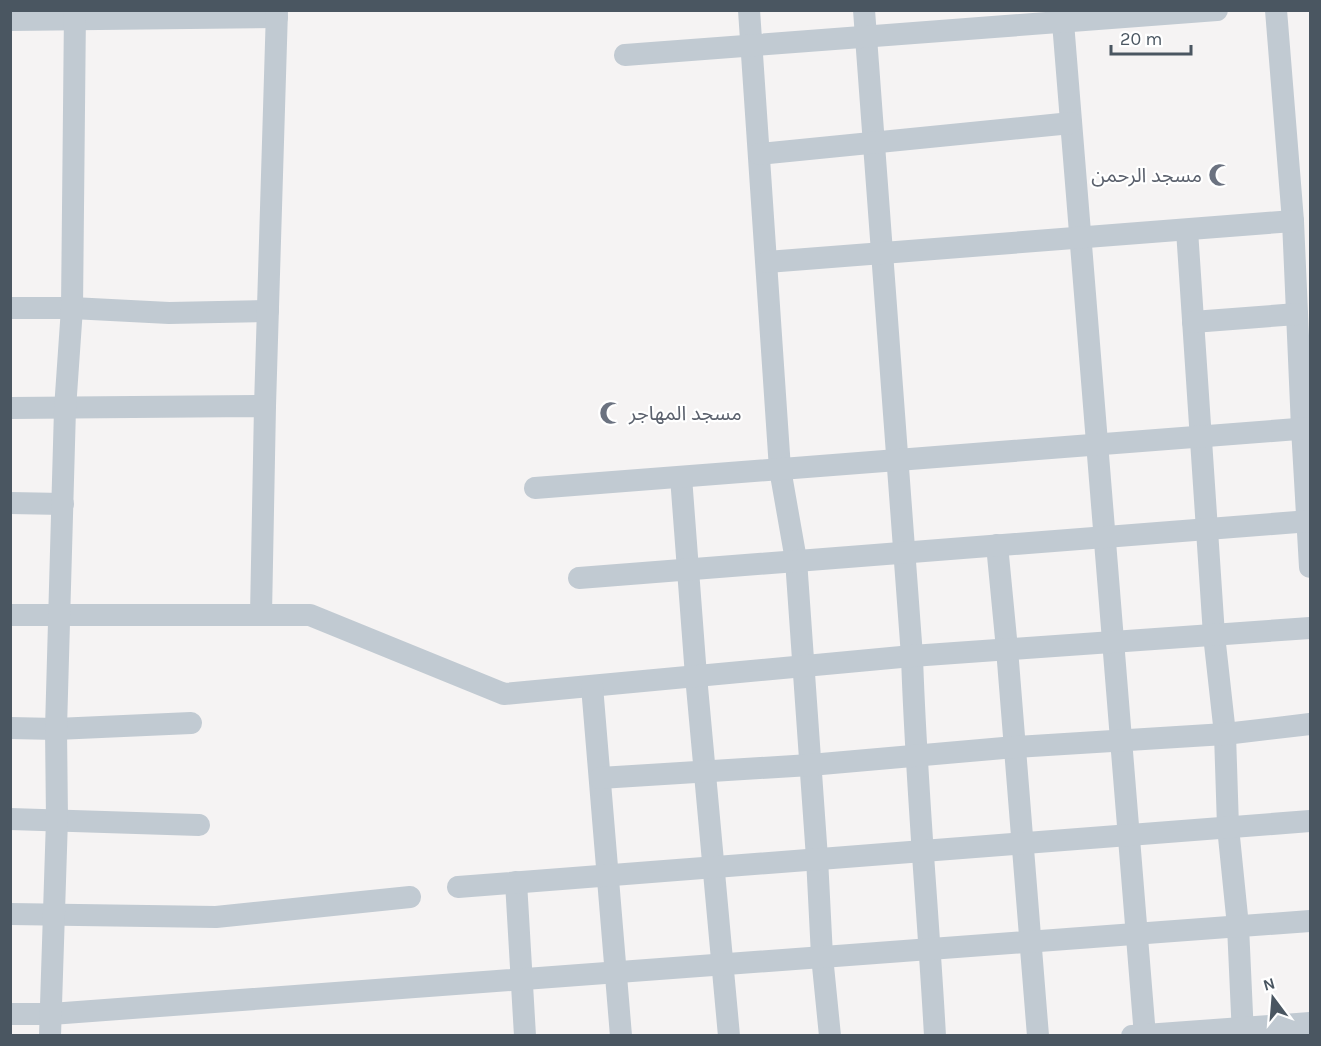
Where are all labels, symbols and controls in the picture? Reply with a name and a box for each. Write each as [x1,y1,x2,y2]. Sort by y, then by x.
scale bar [1111,18,1190,56]
text: 20 m [1120,28,1162,50]
mosque icon: مسجد الرحمن [1207,162,1233,188]
place label: مسجد الرحمن [1091,164,1202,187]
mosque icon: مسجد المهاجر [598,400,624,426]
place label: مسجد المهاجر [628,402,742,425]
north arrow [1243,968,1303,1028]
text: N [1261,973,1277,995]

